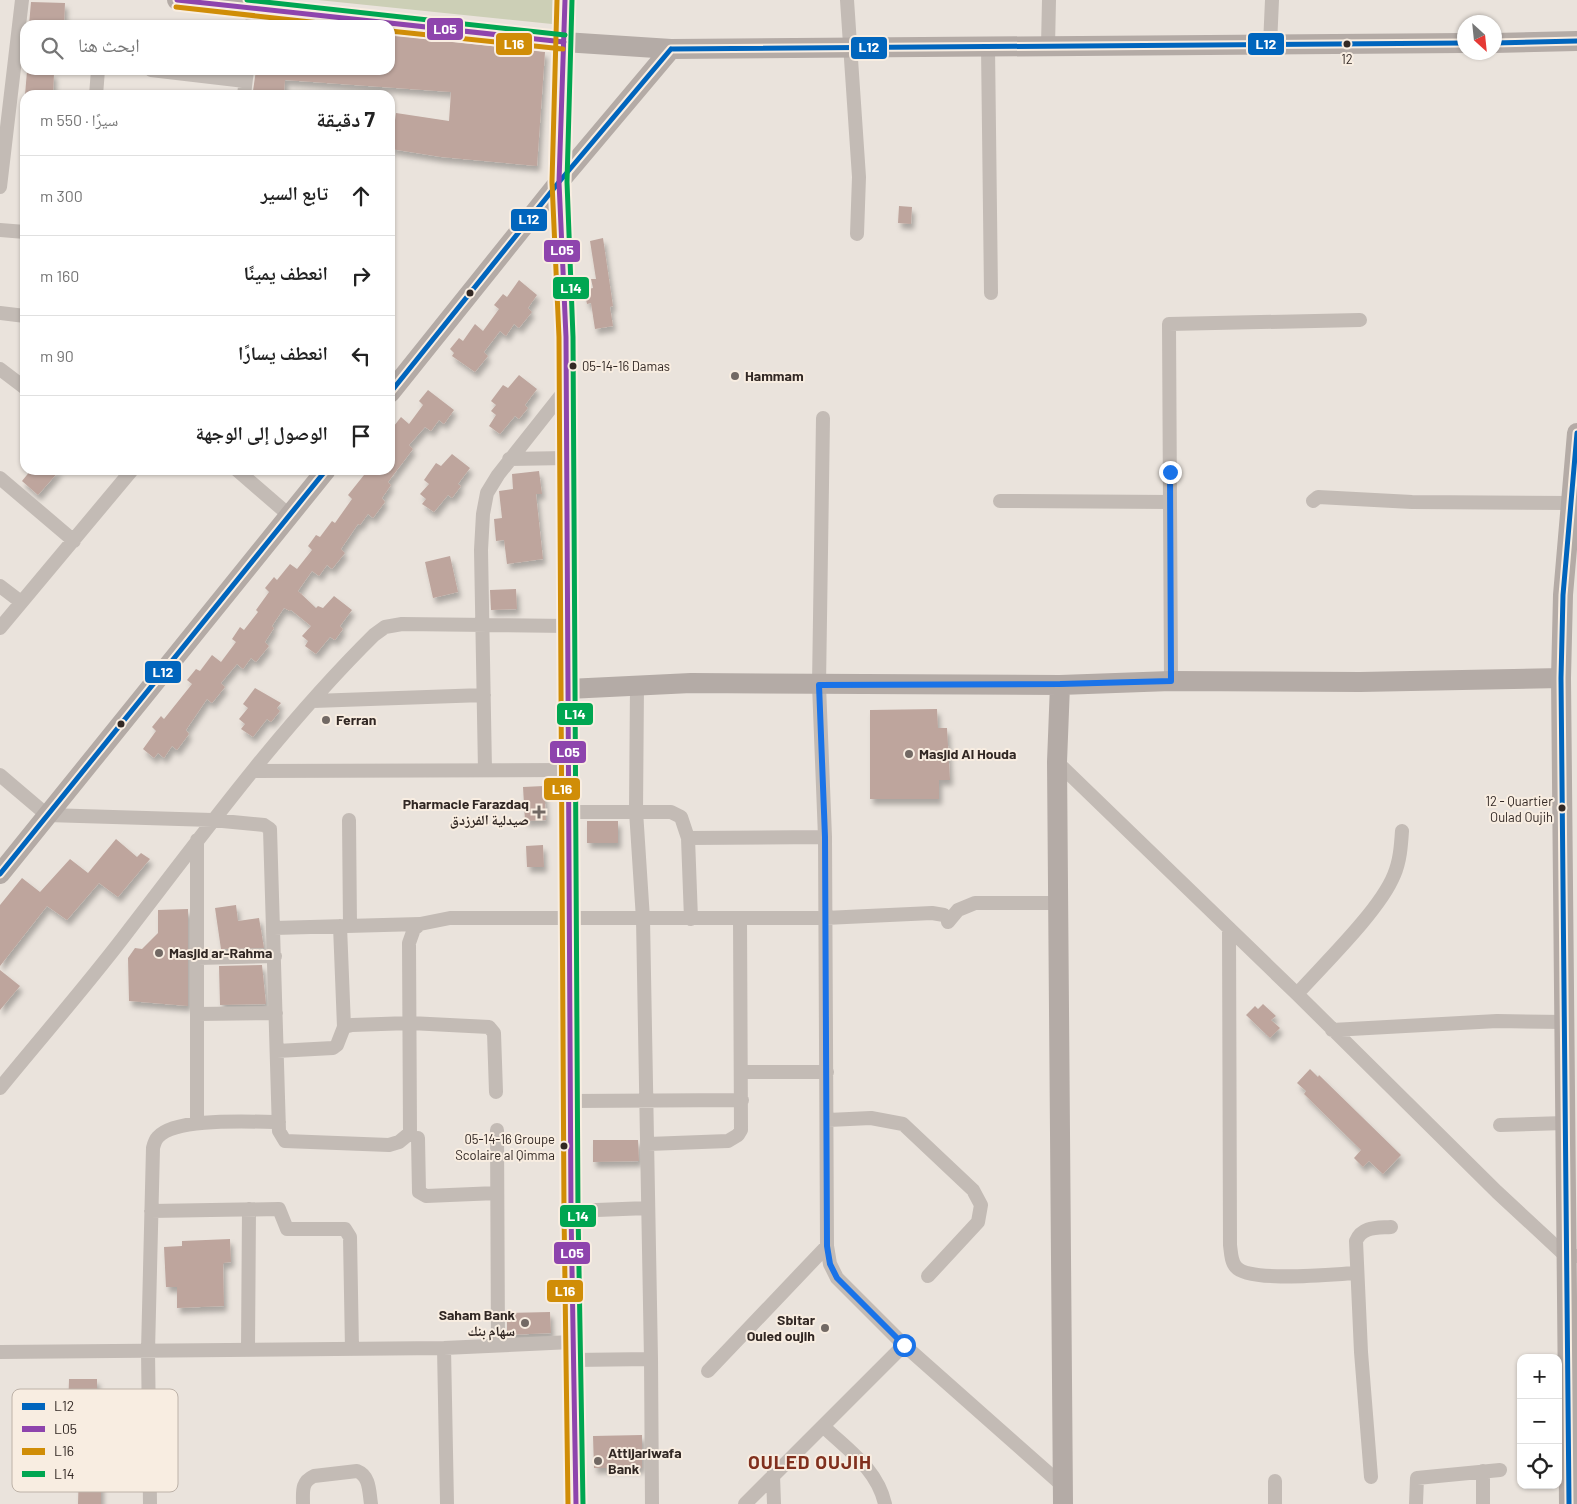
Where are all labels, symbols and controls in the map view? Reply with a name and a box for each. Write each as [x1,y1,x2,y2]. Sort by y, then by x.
north arrow [1457,15,1502,60]
line badge: L05 [426,17,464,41]
search box [20,20,395,75]
text: L05 [433,20,457,37]
line badge: L16 [495,32,533,56]
line badge: L12 [1247,32,1285,56]
text: ابحث هنا [78,33,140,56]
icon: search [38,34,66,62]
text: L16 [504,35,525,52]
text: L12 [1256,35,1277,52]
line badge: L12 [850,36,888,60]
text: L12 [859,38,880,55]
marker: 12 [1342,39,1352,49]
place label: 12 [1341,51,1353,67]
text: 7 دقيقة [316,106,375,131]
text: سيرًا · 550 m [40,110,118,129]
text: تابع السير [261,181,328,204]
icon: ahead [347,182,375,210]
text: 300 m [40,186,83,205]
line badge: L12 [510,208,548,232]
text: L12 [519,210,540,227]
line badge: L05 [543,239,581,263]
text: L05 [550,241,574,258]
text: انعطف يمينًا [244,261,328,284]
icon: right [347,262,375,290]
text: 160 m [40,266,79,285]
line badge: L14 [552,276,590,300]
text: L14 [560,279,582,296]
unlabelled marker [465,288,475,298]
text: انعطف يسارًا [238,341,328,364]
icon: left [347,342,375,370]
text: 90 m [40,346,74,365]
place label: 05-14-16 Damas [582,358,670,374]
marker: 05-14-16 Damas [568,361,578,371]
place label: Hammam [745,367,804,384]
marker: Hammam [729,370,741,382]
text: الوصول إلى الوجهة [195,421,328,444]
icon: arrive [347,422,375,450]
route end [1159,461,1182,484]
line badge: L12 [144,660,182,684]
text: L12 [153,663,174,680]
line badge: L14 [556,702,594,726]
text: L14 [564,705,586,722]
place label: Ferran [336,711,376,728]
marker: Ferran [320,714,332,726]
unlabelled marker [116,719,126,729]
line badge: L05 [549,740,587,764]
text: L05 [556,743,580,760]
place label: Masjid Al Houda [919,745,1016,762]
marker: Masjid Al Houda [903,748,915,760]
line badge: L16 [543,777,581,801]
text: L16 [552,780,573,797]
place label: 12 - Quartier Oulad Oujih [1485,793,1553,825]
place label: Pharmacie Farazdaq صيدلية الفرزدق [403,795,529,829]
marker: 12 - Quartier Oulad Oujih [1557,803,1567,813]
marker: Pharmacie Farazdaq صيدلية الفرزدق [533,806,545,818]
place label: Masjid ar-Rahma [169,944,272,961]
marker: Masjid ar-Rahma [153,947,165,959]
place label: 05-14-16 Groupe Scolaire al Qimma [455,1131,555,1163]
marker: 05-14-16 Groupe Scolaire al Qimma [559,1141,569,1151]
line badge: L14 [559,1204,597,1228]
text: L14 [567,1207,589,1224]
line badge: L05 [553,1241,591,1265]
text: L05 [560,1244,584,1261]
line badge: L16 [546,1279,584,1303]
text: L16 [555,1282,576,1299]
place label: Saham Bank سهام بنك [439,1306,516,1341]
place label: Sbitar Ouled oujih [747,1311,816,1344]
marker: Saham Bank سهام بنك [519,1317,531,1329]
marker: Sbitar Ouled oujih [819,1322,831,1334]
route start [893,1334,916,1357]
map controls [1517,1354,1562,1489]
button: + [1517,1354,1562,1399]
legend [12,1389,178,1492]
text: L12 [54,1397,74,1414]
button: − [1517,1399,1562,1444]
text: L05 [54,1420,77,1437]
text: L16 [54,1442,74,1459]
place label: Attijariwafa Bank [608,1444,682,1477]
button: locate [1517,1444,1562,1489]
district label: OULED OUJIH [748,1450,872,1473]
marker: Attijariwafa Bank [592,1455,604,1467]
text: L14 [54,1465,75,1482]

